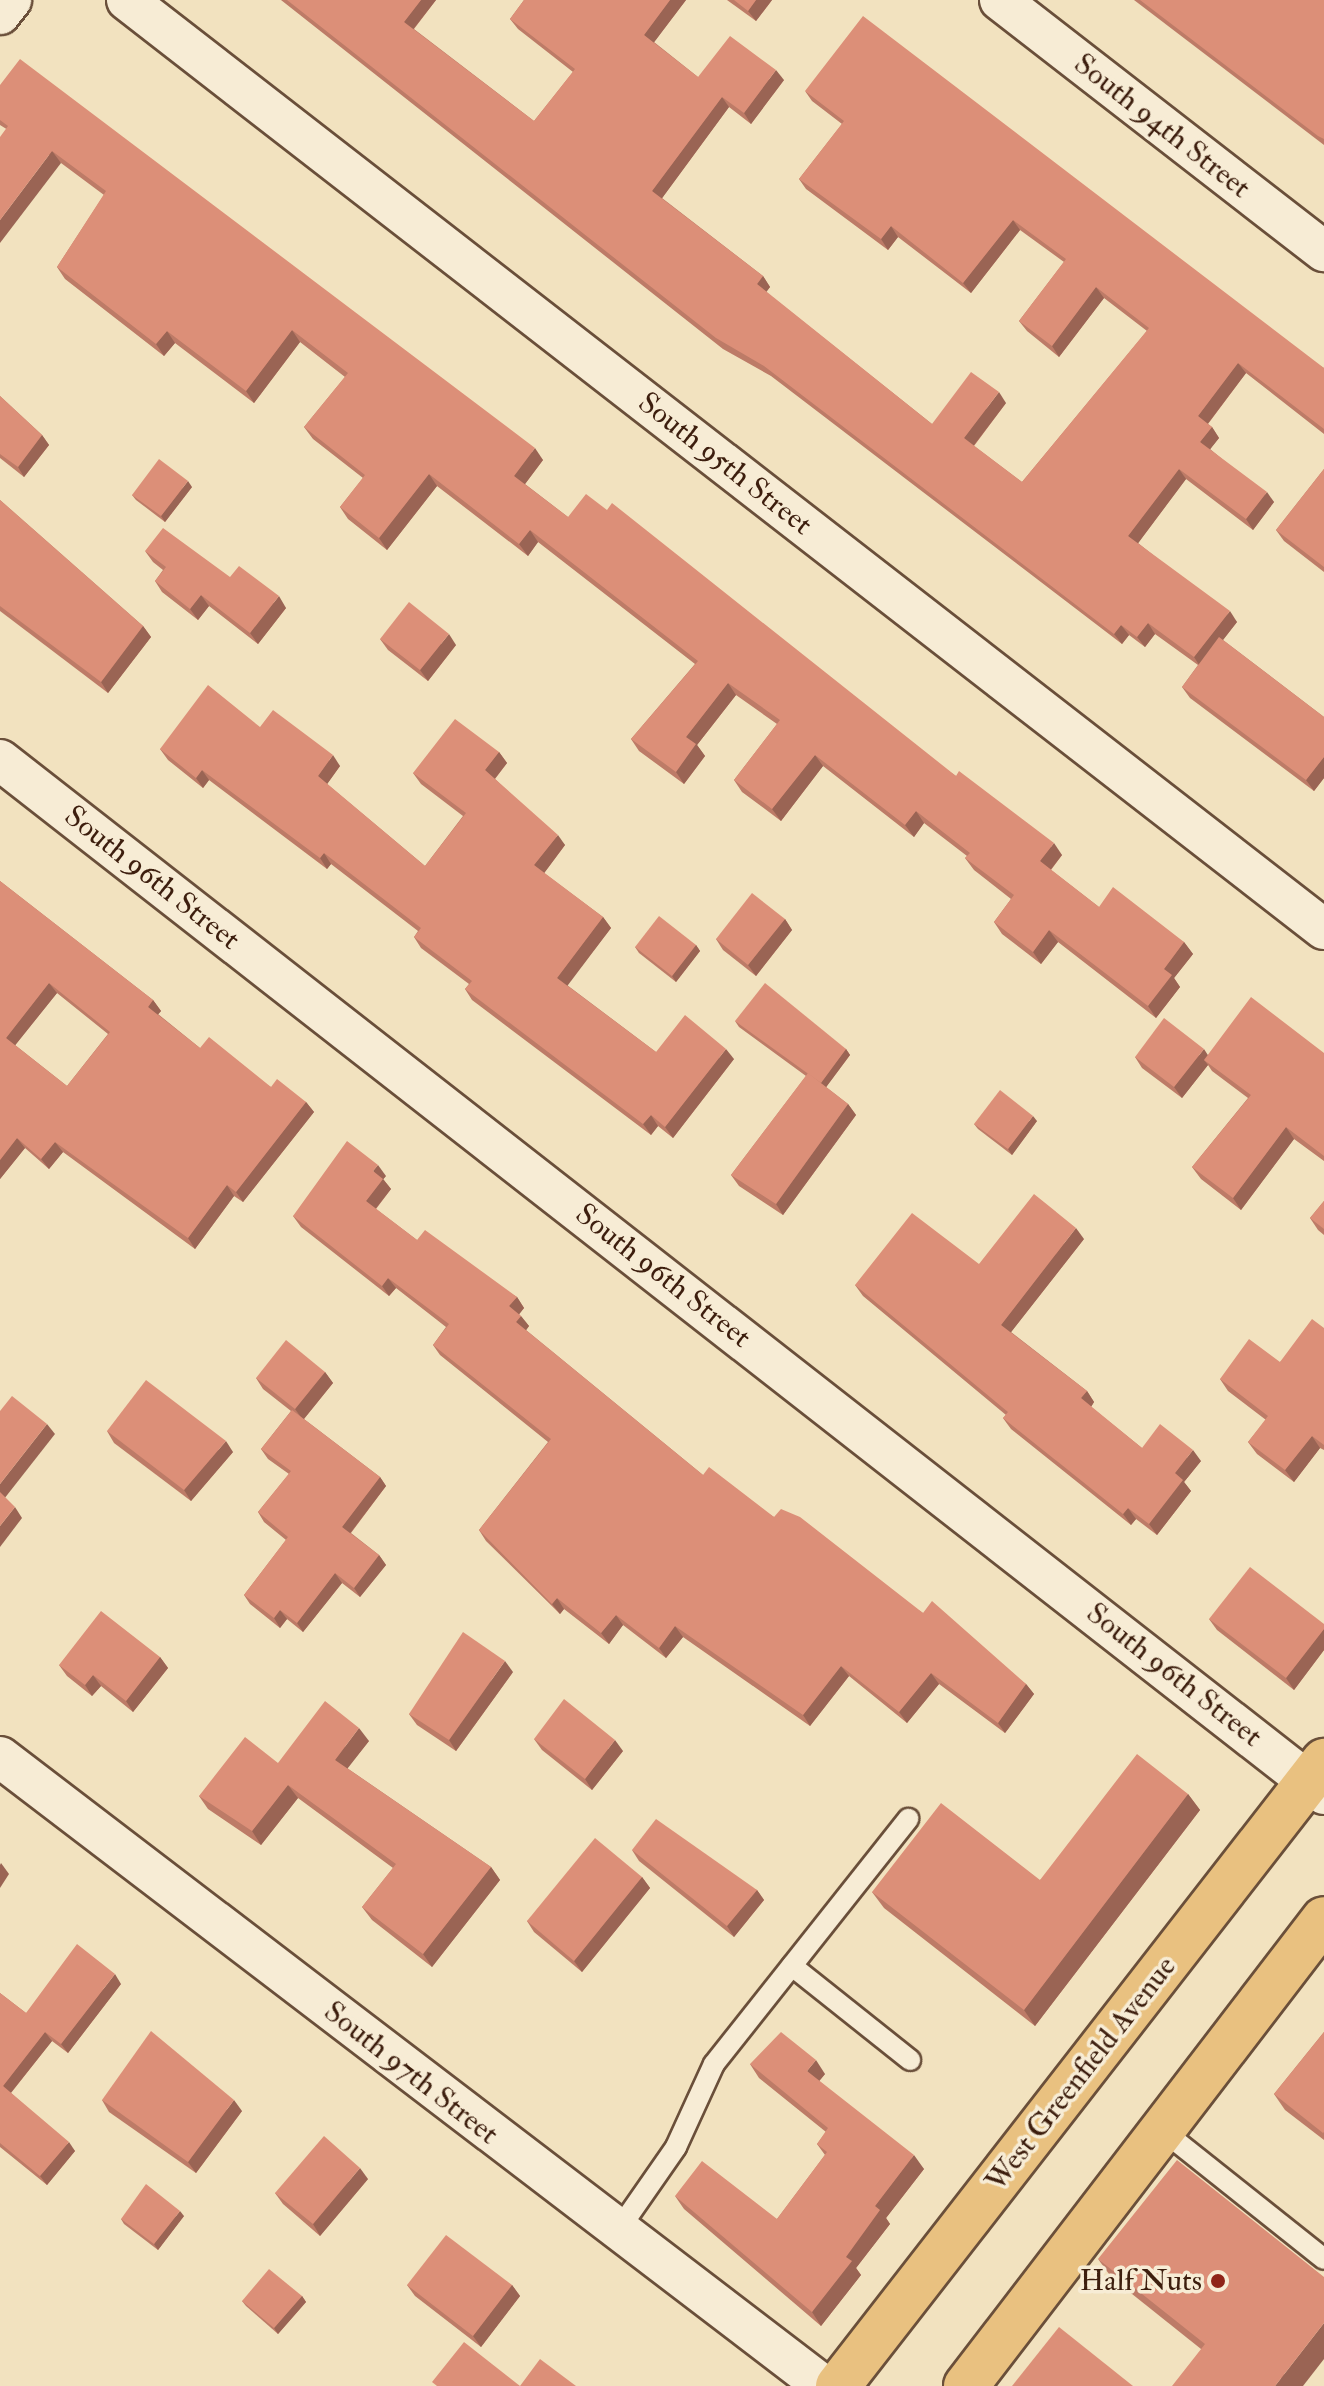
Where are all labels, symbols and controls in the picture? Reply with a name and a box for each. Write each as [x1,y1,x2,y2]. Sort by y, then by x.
street label: South 94th Street [1067,46,1257,206]
street label: South 95th Street [631,385,819,543]
street label: South 96th Street [57,798,247,958]
street label: South 96th Street [568,1196,758,1356]
street label: South 96th Street [1079,1595,1269,1755]
street label: West Greenfield Avenue [978,1949,1184,2199]
street label: South 97th Street [317,1994,505,2152]
place label: Half Nuts [1080,2263,1202,2299]
marker: Half Nuts [1209,2272,1227,2290]

